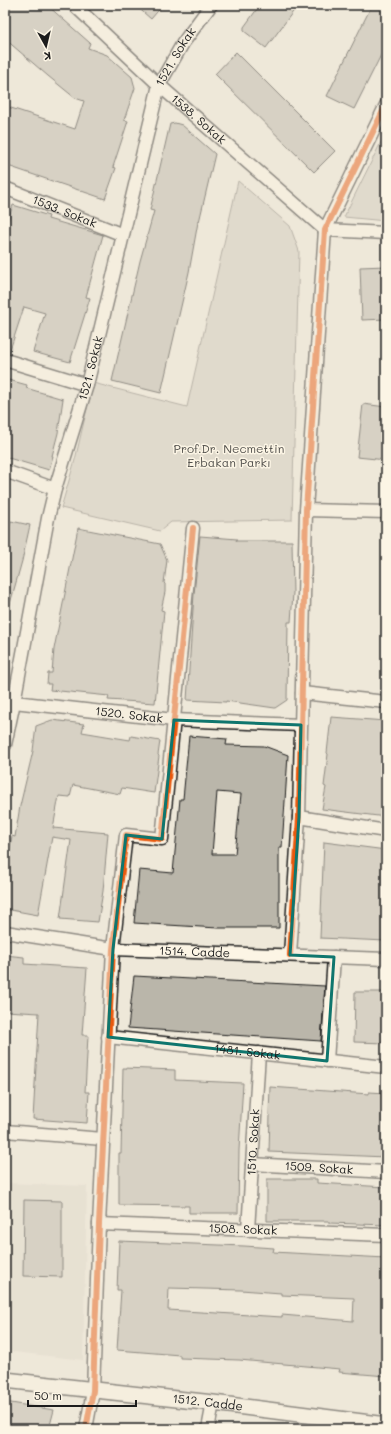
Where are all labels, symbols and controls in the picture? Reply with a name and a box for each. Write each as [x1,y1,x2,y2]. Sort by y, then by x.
street label: 1521. Sokak [151,24,199,89]
north arrow [26,26,66,66]
text: K [43,48,52,64]
street label: 1538. Sokak [168,90,230,147]
street label: 1533. Sokak [30,191,99,231]
street label: 1521. Sokak [74,334,106,402]
park label: Prof.Dr. Necmettin Erbakan Parkı [174,440,284,470]
street label: 1520. Sokak [94,702,164,726]
street label: 1514. Cadde [159,942,230,960]
street label: 1481. Sokak [213,1040,281,1063]
street label: 1510. Sokak [242,1108,263,1176]
street label: 1509. Sokak [284,1157,354,1177]
street label: 1508. Sokak [208,1219,278,1238]
scale bar [28,1382,136,1408]
text: 50 m [34,1387,62,1403]
street label: 1512. Cadde [172,1390,244,1414]

